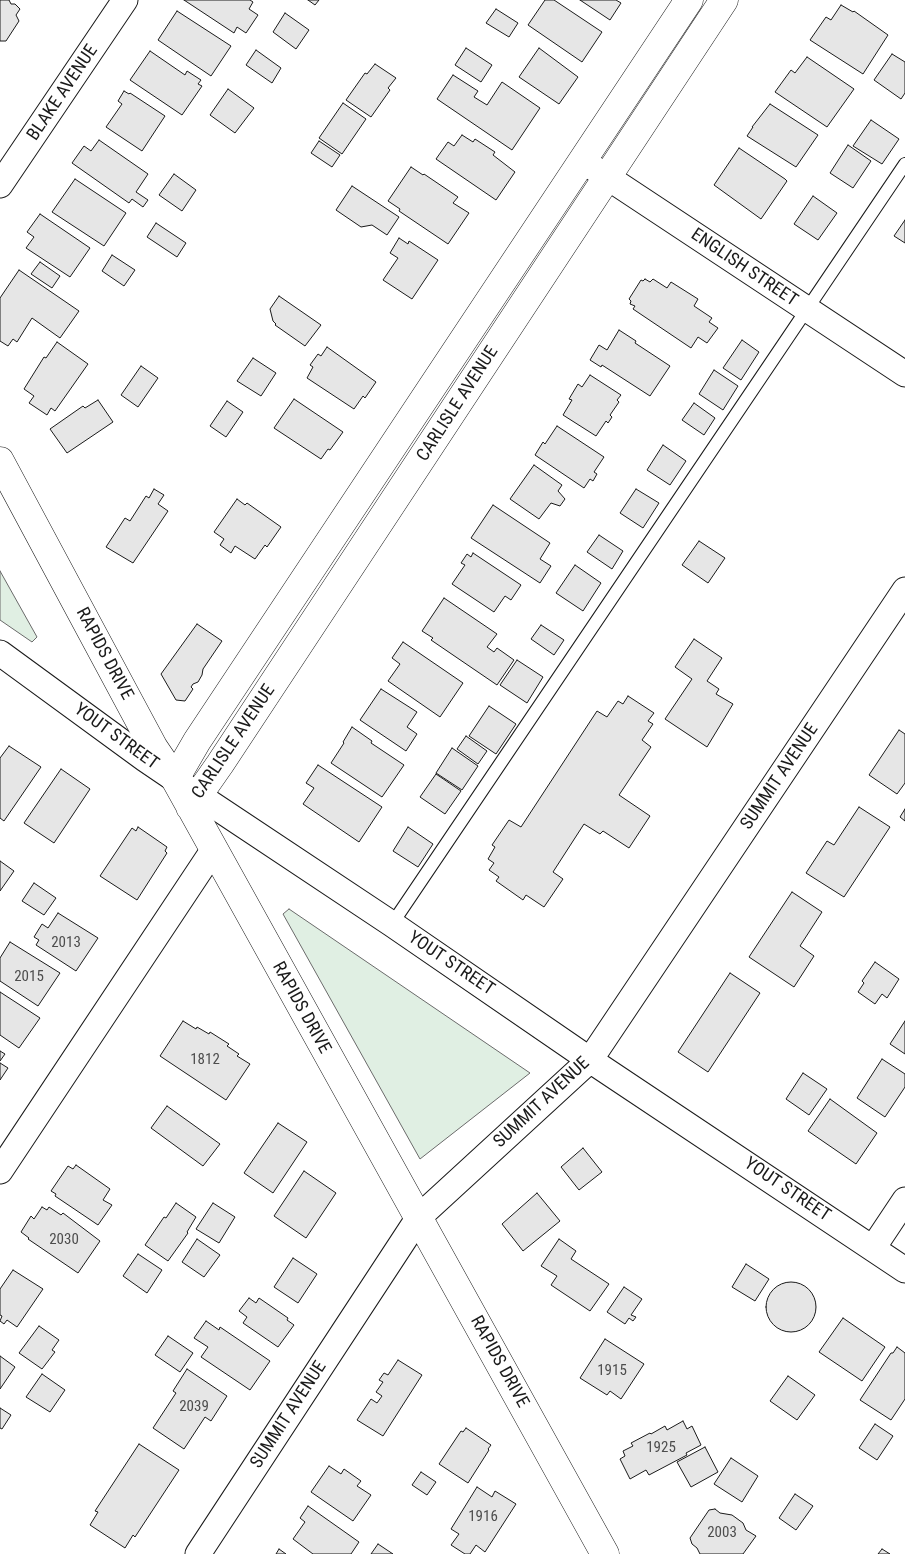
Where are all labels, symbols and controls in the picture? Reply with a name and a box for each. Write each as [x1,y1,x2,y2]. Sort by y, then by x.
street label: BLAKE AVENUE [23,41,103,145]
street label: ENGLISH STREET [687,224,801,312]
street label: CARLISLE AVENUE [413,342,503,466]
street label: RAPIDS DRIVE [71,604,137,704]
street label: CARLISLE AVENUE [188,681,280,803]
street label: YOUT STREET [69,699,163,775]
street label: SUMMIT AVENUE [737,720,823,834]
street label: YOUT STREET [404,927,498,1001]
house number: 2013 [51,934,81,952]
street label: RAPIDS DRIVE [267,958,335,1058]
house number: 2015 [14,968,44,986]
house number: 1812 [190,1051,220,1069]
street label: SUMMIT AVENUE [490,1053,594,1153]
street label: YOUT STREET [740,1153,834,1227]
house number: 2030 [49,1231,79,1249]
street label: RAPIDS DRIVE [465,1312,533,1412]
street label: SUMMIT AVENUE [246,1357,332,1473]
house number: 1915 [597,1362,627,1380]
house number: 2039 [179,1398,209,1416]
house number: 1925 [646,1439,676,1457]
house number: 1916 [468,1508,498,1526]
house number: 2003 [707,1524,737,1542]

